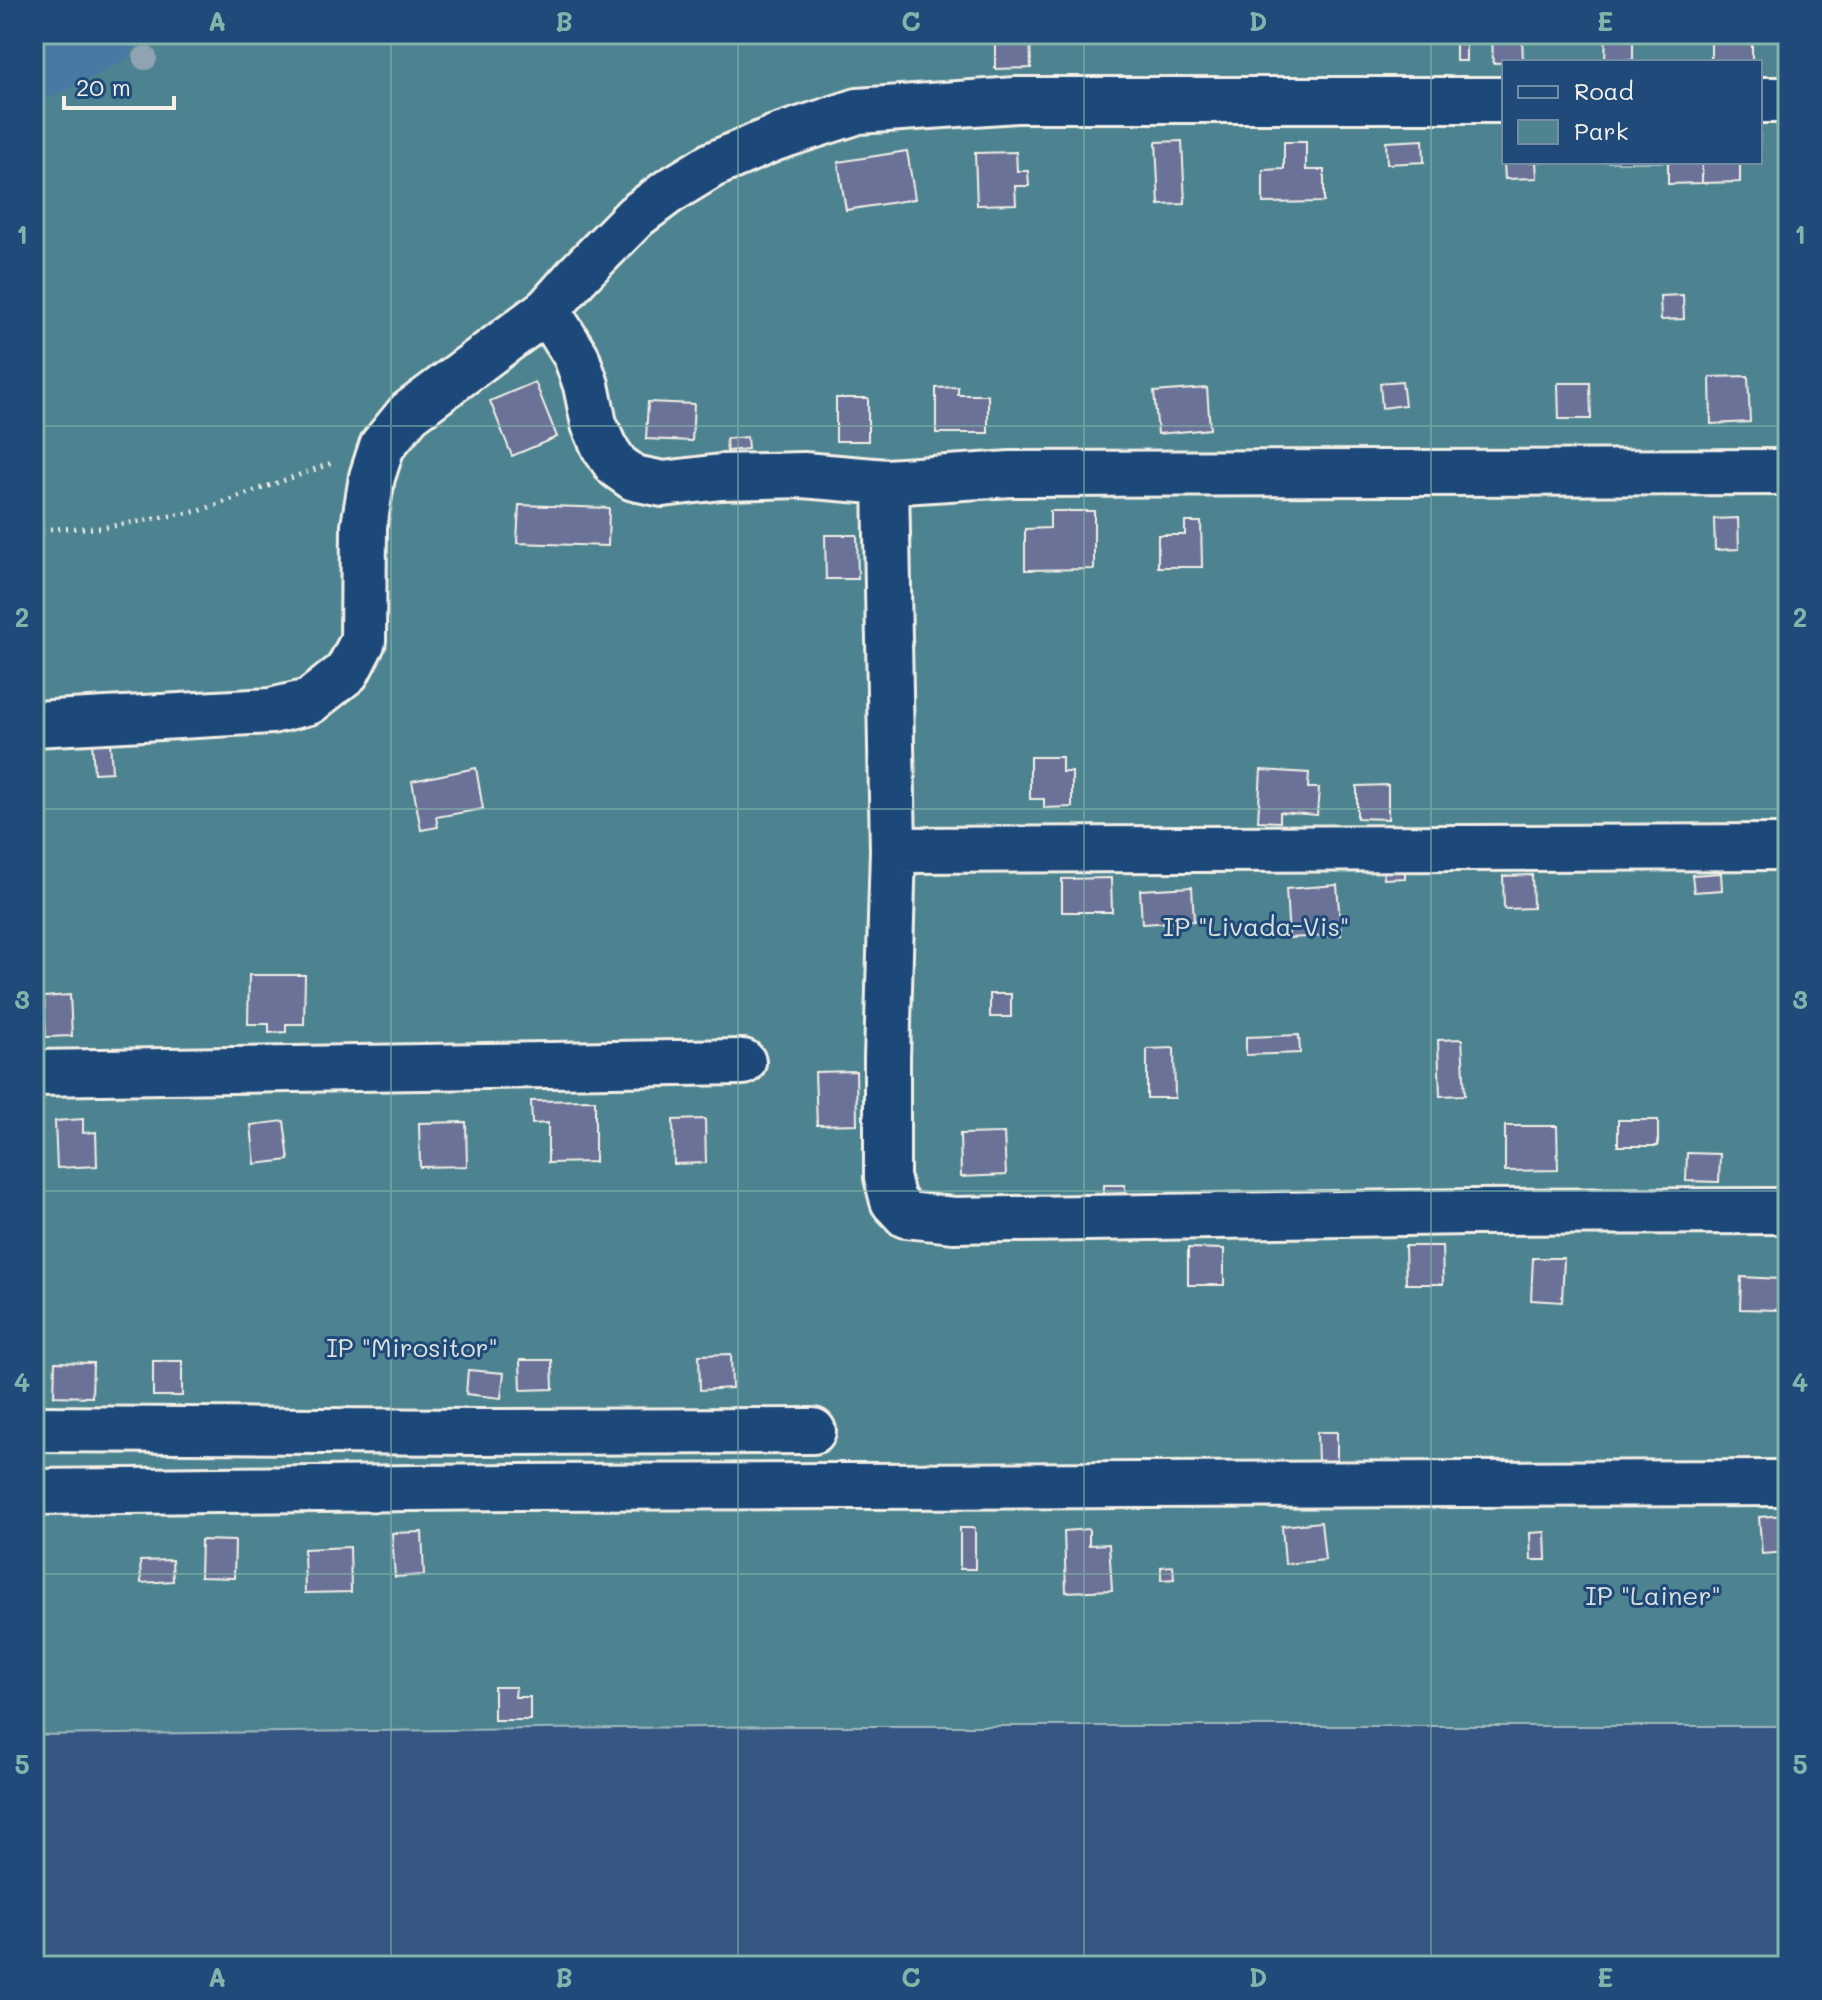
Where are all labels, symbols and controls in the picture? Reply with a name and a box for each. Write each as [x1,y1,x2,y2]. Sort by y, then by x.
text: A [208,4,226,38]
text: B [555,4,573,38]
text: C [901,4,921,38]
text: D [1249,4,1267,38]
text: E [1597,4,1613,38]
scale bar [64,60,174,110]
legend [1502,60,1762,164]
text: 20 m [76,71,131,102]
text: Road [1574,75,1634,106]
text: Park [1574,115,1628,146]
text: 1 [16,217,28,251]
text: 1 [1794,217,1806,251]
text: 2 [15,600,29,634]
text: 2 [1793,600,1807,634]
park label: IP "Livada-Vis" [1163,909,1349,943]
text: 3 [14,982,30,1016]
text: 3 [1792,982,1808,1016]
park label: IP "Mirositor" [326,1330,498,1364]
text: 4 [14,1365,30,1399]
text: 4 [1792,1365,1808,1399]
park label: IP "Lainer" [1585,1578,1721,1612]
text: 5 [14,1747,30,1781]
text: 5 [1792,1747,1808,1781]
text: A [208,1960,226,1994]
text: B [555,1960,573,1994]
text: C [901,1960,921,1994]
text: D [1249,1960,1267,1994]
text: E [1597,1960,1613,1994]

